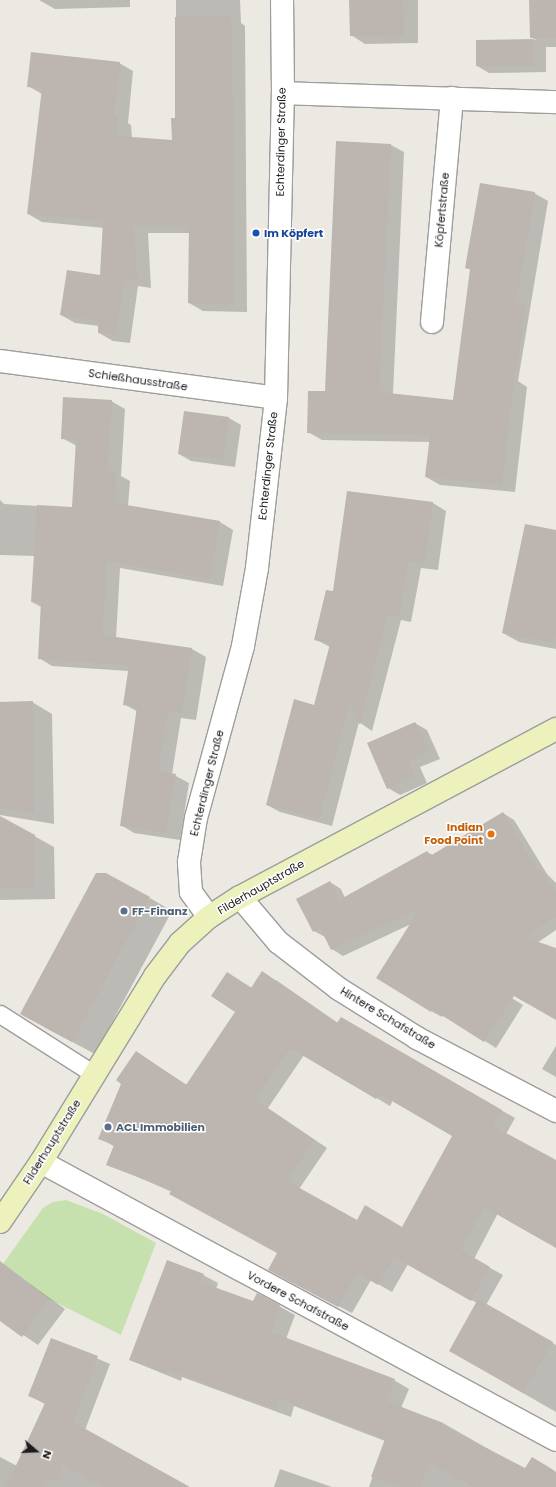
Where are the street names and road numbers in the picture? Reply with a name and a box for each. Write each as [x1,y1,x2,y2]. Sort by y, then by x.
street label: Echterdinger Straße [273,87,289,197]
street label: Köpfertstraße [432,172,452,248]
street label: Schießhausstraße [88,367,188,393]
street label: Echterdinger Straße [256,411,280,521]
street label: Echterdinger Straße [187,728,227,838]
street label: Filderhauptstraße [215,857,307,917]
street label: Hintere Schafstraße [338,984,438,1052]
street label: Filderhauptstraße [20,1097,84,1187]
street label: Vordere Schafstraße [245,1269,351,1333]

